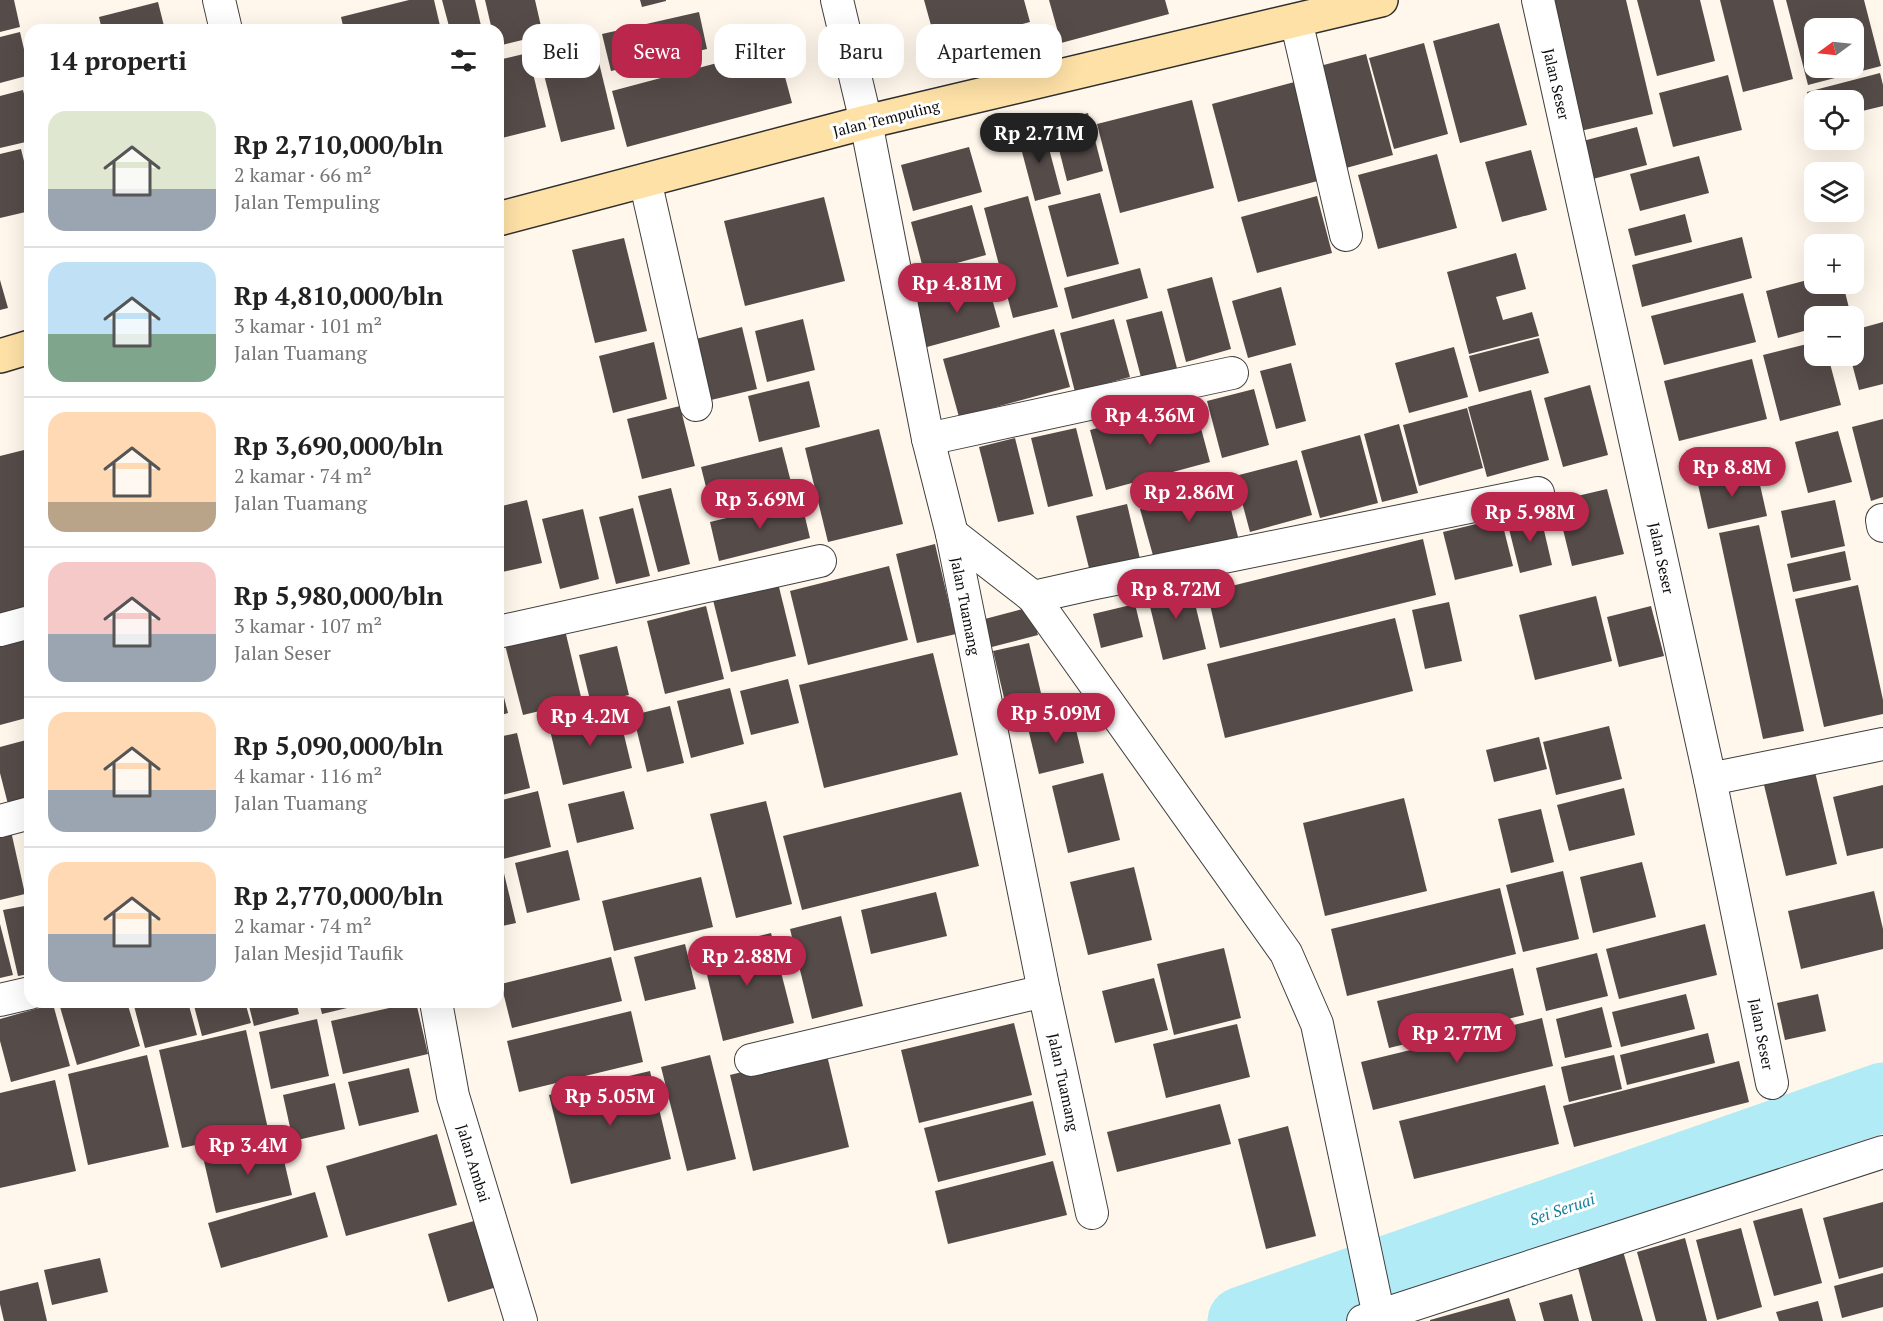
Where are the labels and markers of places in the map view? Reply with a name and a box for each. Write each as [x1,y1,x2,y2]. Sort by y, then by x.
pin: Rp 2.71M [977,113,1101,164]
pin: Rp 4.81M [895,263,1019,314]
pin: Rp 4.36M [1088,395,1212,446]
pin: Rp 8.8M [1677,447,1787,498]
pin: Rp 2.86M [1127,472,1251,523]
pin: Rp 3.69M [698,479,822,530]
pin: Rp 5.98M [1468,492,1592,543]
pin: Rp 8.72M [1114,569,1238,620]
pin: Rp 5.09M [994,693,1118,744]
pin: Rp 4.2M [535,696,645,747]
pin: Rp 2.88M [685,936,809,987]
pin: Rp 2.77M [1395,1013,1519,1064]
pin: Rp 5.05M [548,1076,672,1127]
pin: Rp 3.4M [193,1125,303,1176]

